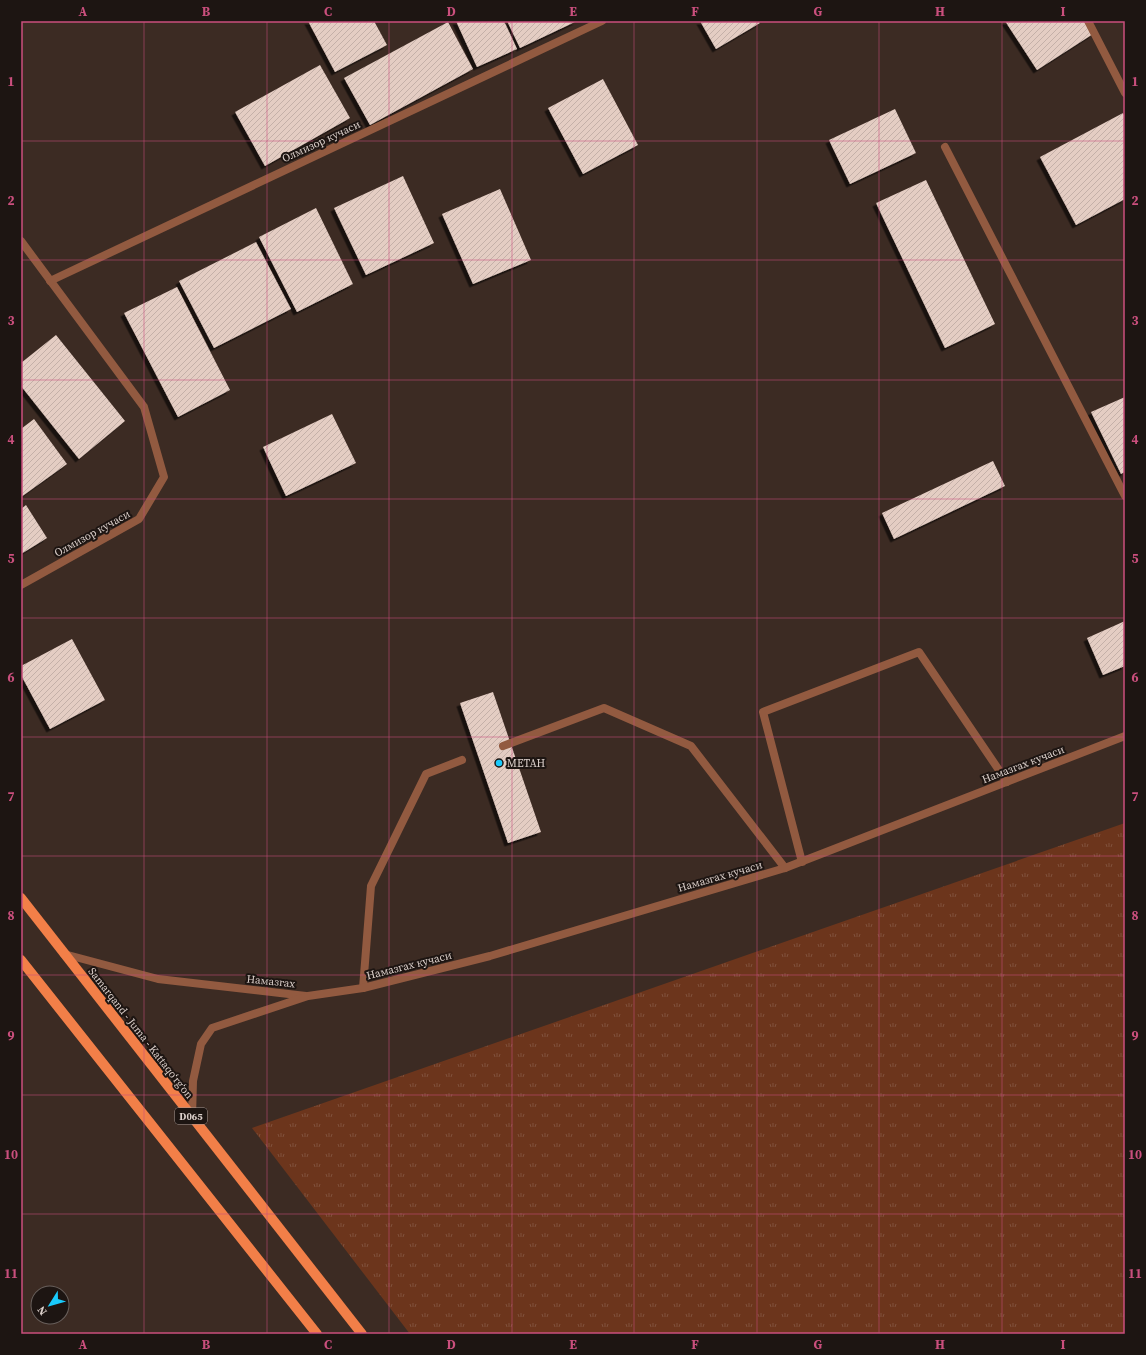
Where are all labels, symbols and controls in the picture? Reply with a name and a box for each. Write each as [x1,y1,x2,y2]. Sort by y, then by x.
text: A [79,3,88,20]
text: B [202,3,211,20]
text: C [324,3,332,20]
text: D [446,3,456,20]
text: E [569,3,577,20]
text: F [691,3,699,20]
text: G [814,3,823,20]
text: H [935,3,945,20]
text: I [1060,3,1066,20]
text: 1 [7,73,15,90]
text: 1 [1131,73,1139,90]
street label: Олмизор кучаси [280,117,363,166]
text: 2 [7,192,15,209]
text: 2 [1131,192,1139,209]
text: 3 [7,312,15,329]
text: 3 [1131,312,1139,329]
text: 4 [7,431,15,448]
text: 4 [1131,431,1139,448]
street label: Олмизор кучаси [52,506,133,561]
text: 5 [7,550,15,567]
text: 5 [1131,550,1139,567]
text: 6 [7,669,15,686]
text: 6 [1131,669,1139,686]
street label: Намазгах кучаси [980,742,1067,787]
place label: МЕТАН [507,756,546,771]
marker: МЕТАН [494,758,504,768]
text: 7 [7,788,15,805]
text: 7 [1131,788,1139,805]
street label: Намазгах кучаси [676,857,764,896]
text: 8 [7,907,15,924]
text: 8 [1131,907,1139,924]
street label: Намазгах кучаси [365,948,453,983]
street label: Samarqand - Juma - Kattaqo‘rg‘on [85,965,197,1102]
street label: Намазгах [246,971,296,992]
text: 9 [7,1027,15,1044]
text: 9 [1131,1027,1139,1044]
road number: D065 [175,1108,207,1124]
text: 10 [4,1146,18,1163]
text: 10 [1128,1146,1142,1163]
text: 11 [4,1265,18,1282]
text: 11 [1128,1265,1142,1282]
north arrow [30,1285,70,1325]
text: N [34,1303,51,1318]
text: A [79,1336,88,1353]
text: B [202,1336,211,1353]
text: C [324,1336,332,1353]
text: D [446,1336,456,1353]
text: E [569,1336,577,1353]
text: F [691,1336,699,1353]
text: G [814,1336,823,1353]
text: H [935,1336,945,1353]
text: I [1060,1336,1066,1353]

